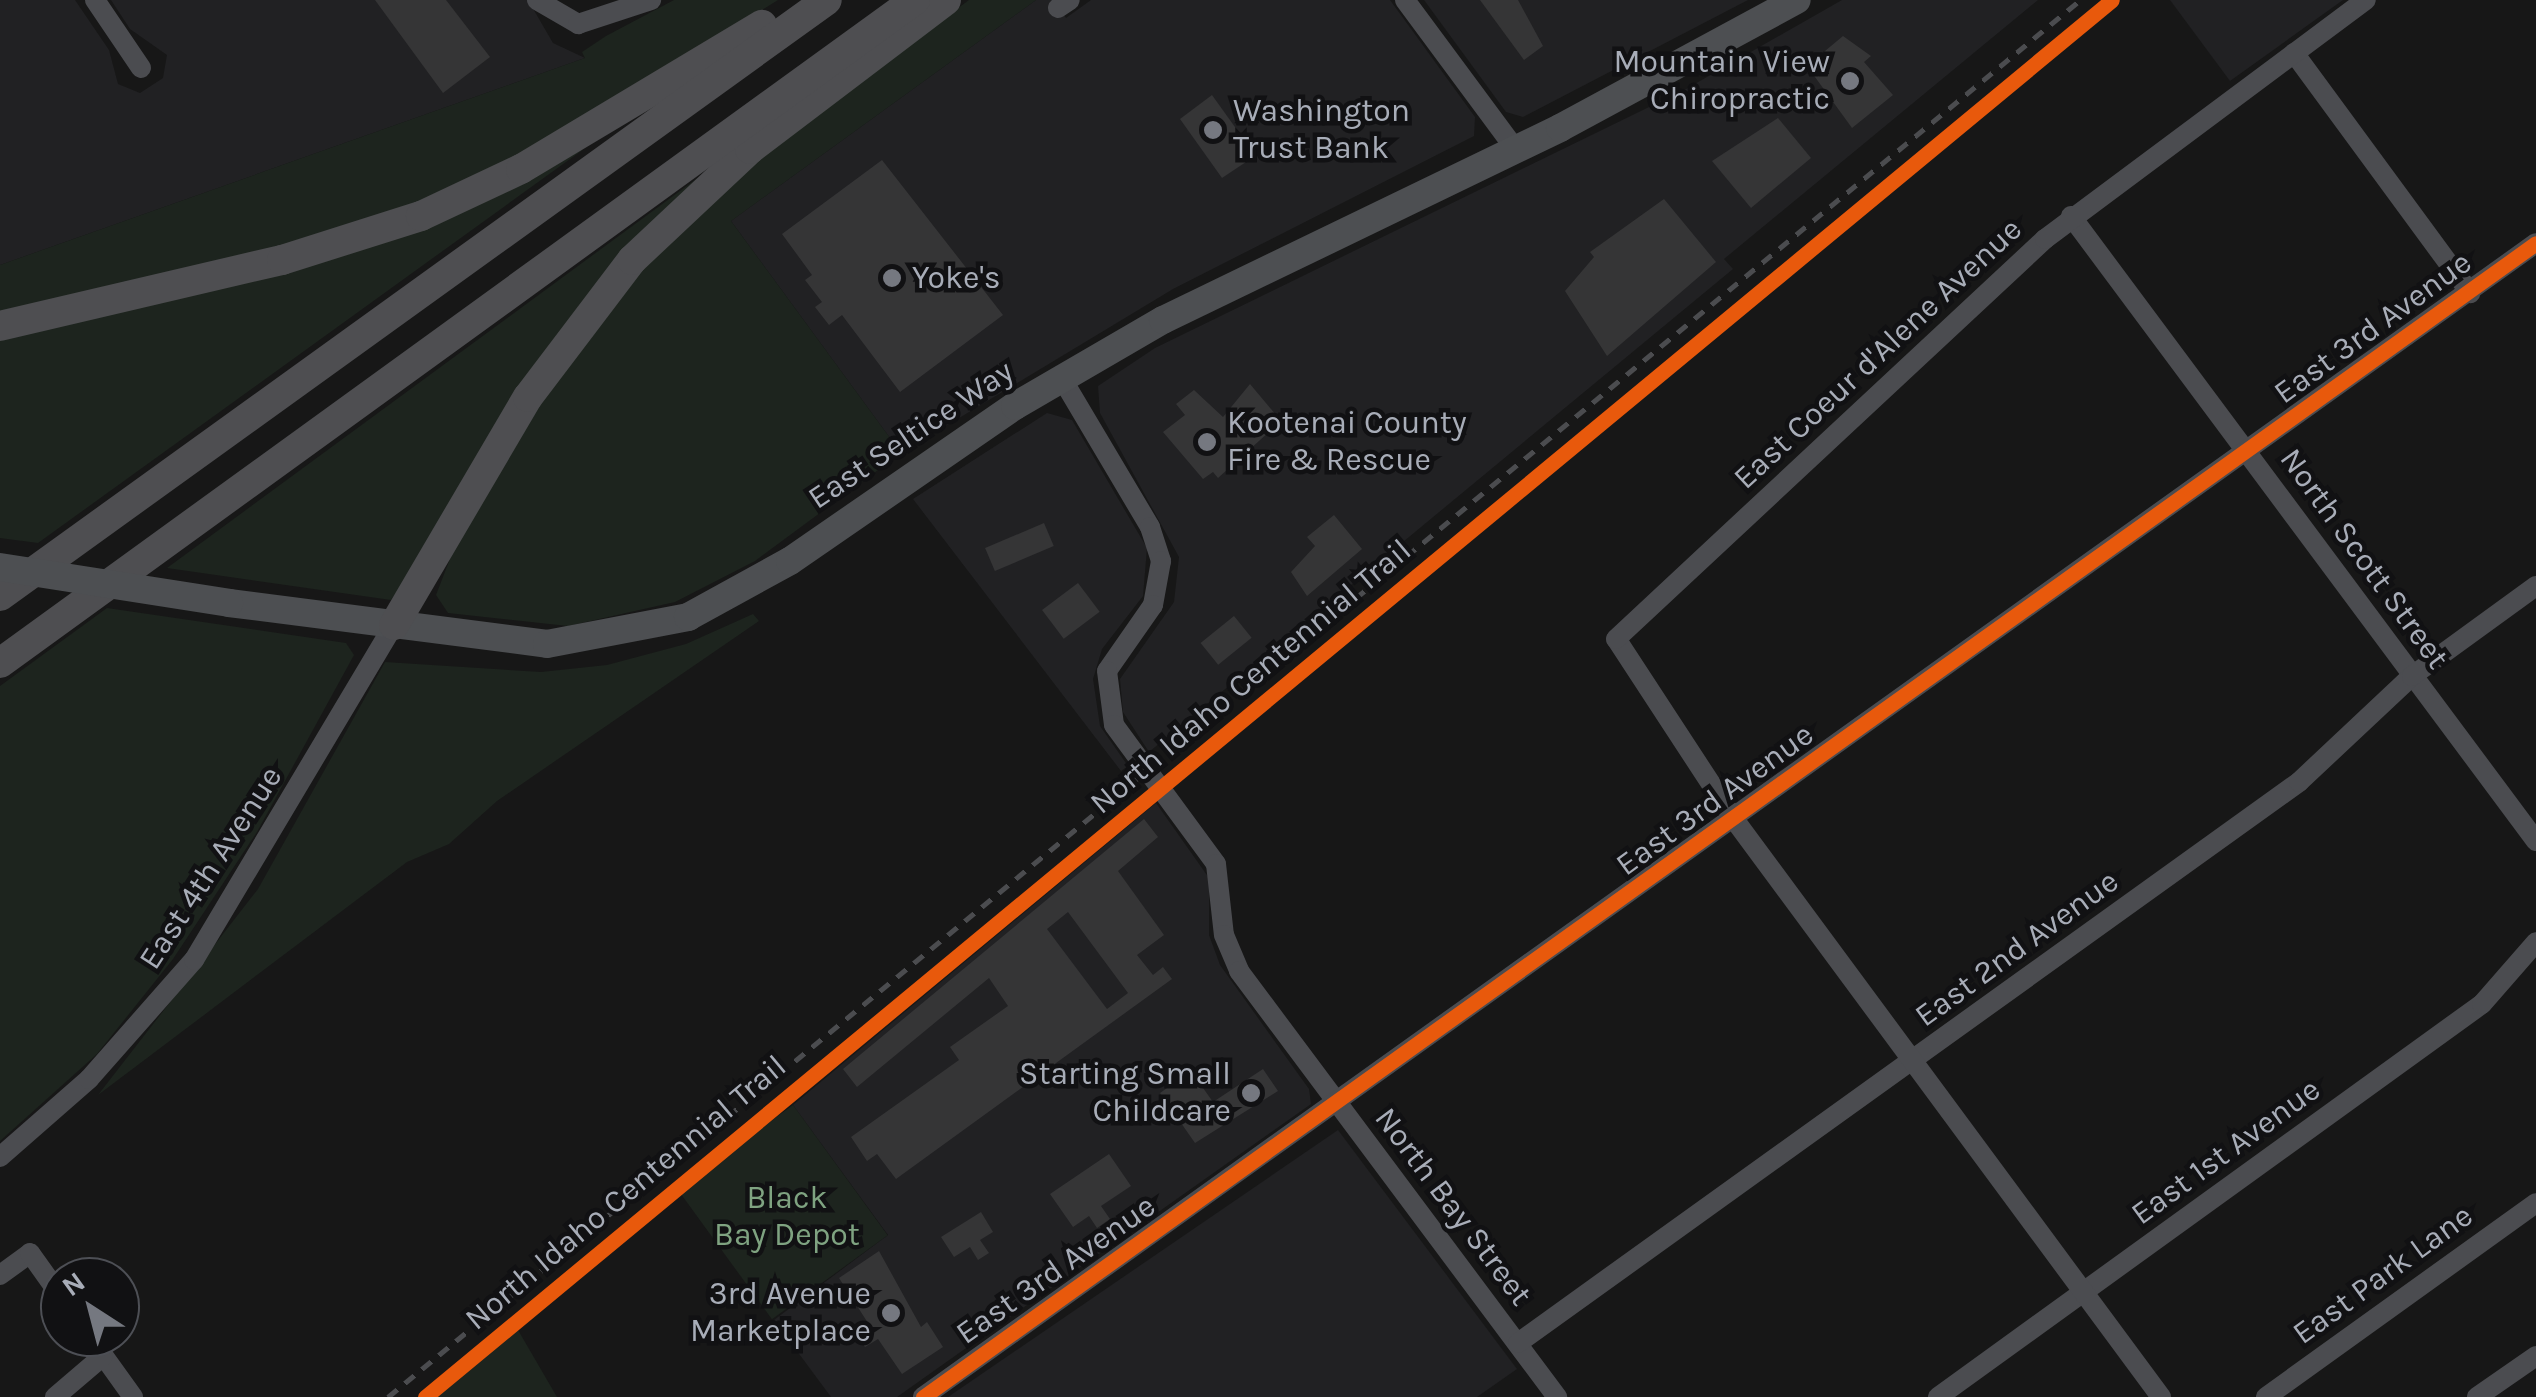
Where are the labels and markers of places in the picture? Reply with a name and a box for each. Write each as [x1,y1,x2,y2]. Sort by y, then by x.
place label: Mountain View Chiropractic [1613,44,1830,119]
marker: Mountain View Chiropractic [1839,70,1861,92]
place label: Washington Trust Bank [1233,93,1410,168]
marker: Washington Trust Bank [1202,119,1224,141]
place label: Yoke's [912,259,1001,297]
marker: Yoke's [881,267,903,289]
place label: Kootenai County Fire & Rescue [1227,405,1467,480]
marker: Kootenai County Fire & Rescue [1196,431,1218,453]
place label: Starting Small Childcare [1019,1056,1231,1131]
marker: Starting Small Childcare [1240,1082,1262,1104]
place label: 3rd Avenue Marketplace [690,1276,871,1351]
marker: 3rd Avenue Marketplace [880,1302,902,1324]

